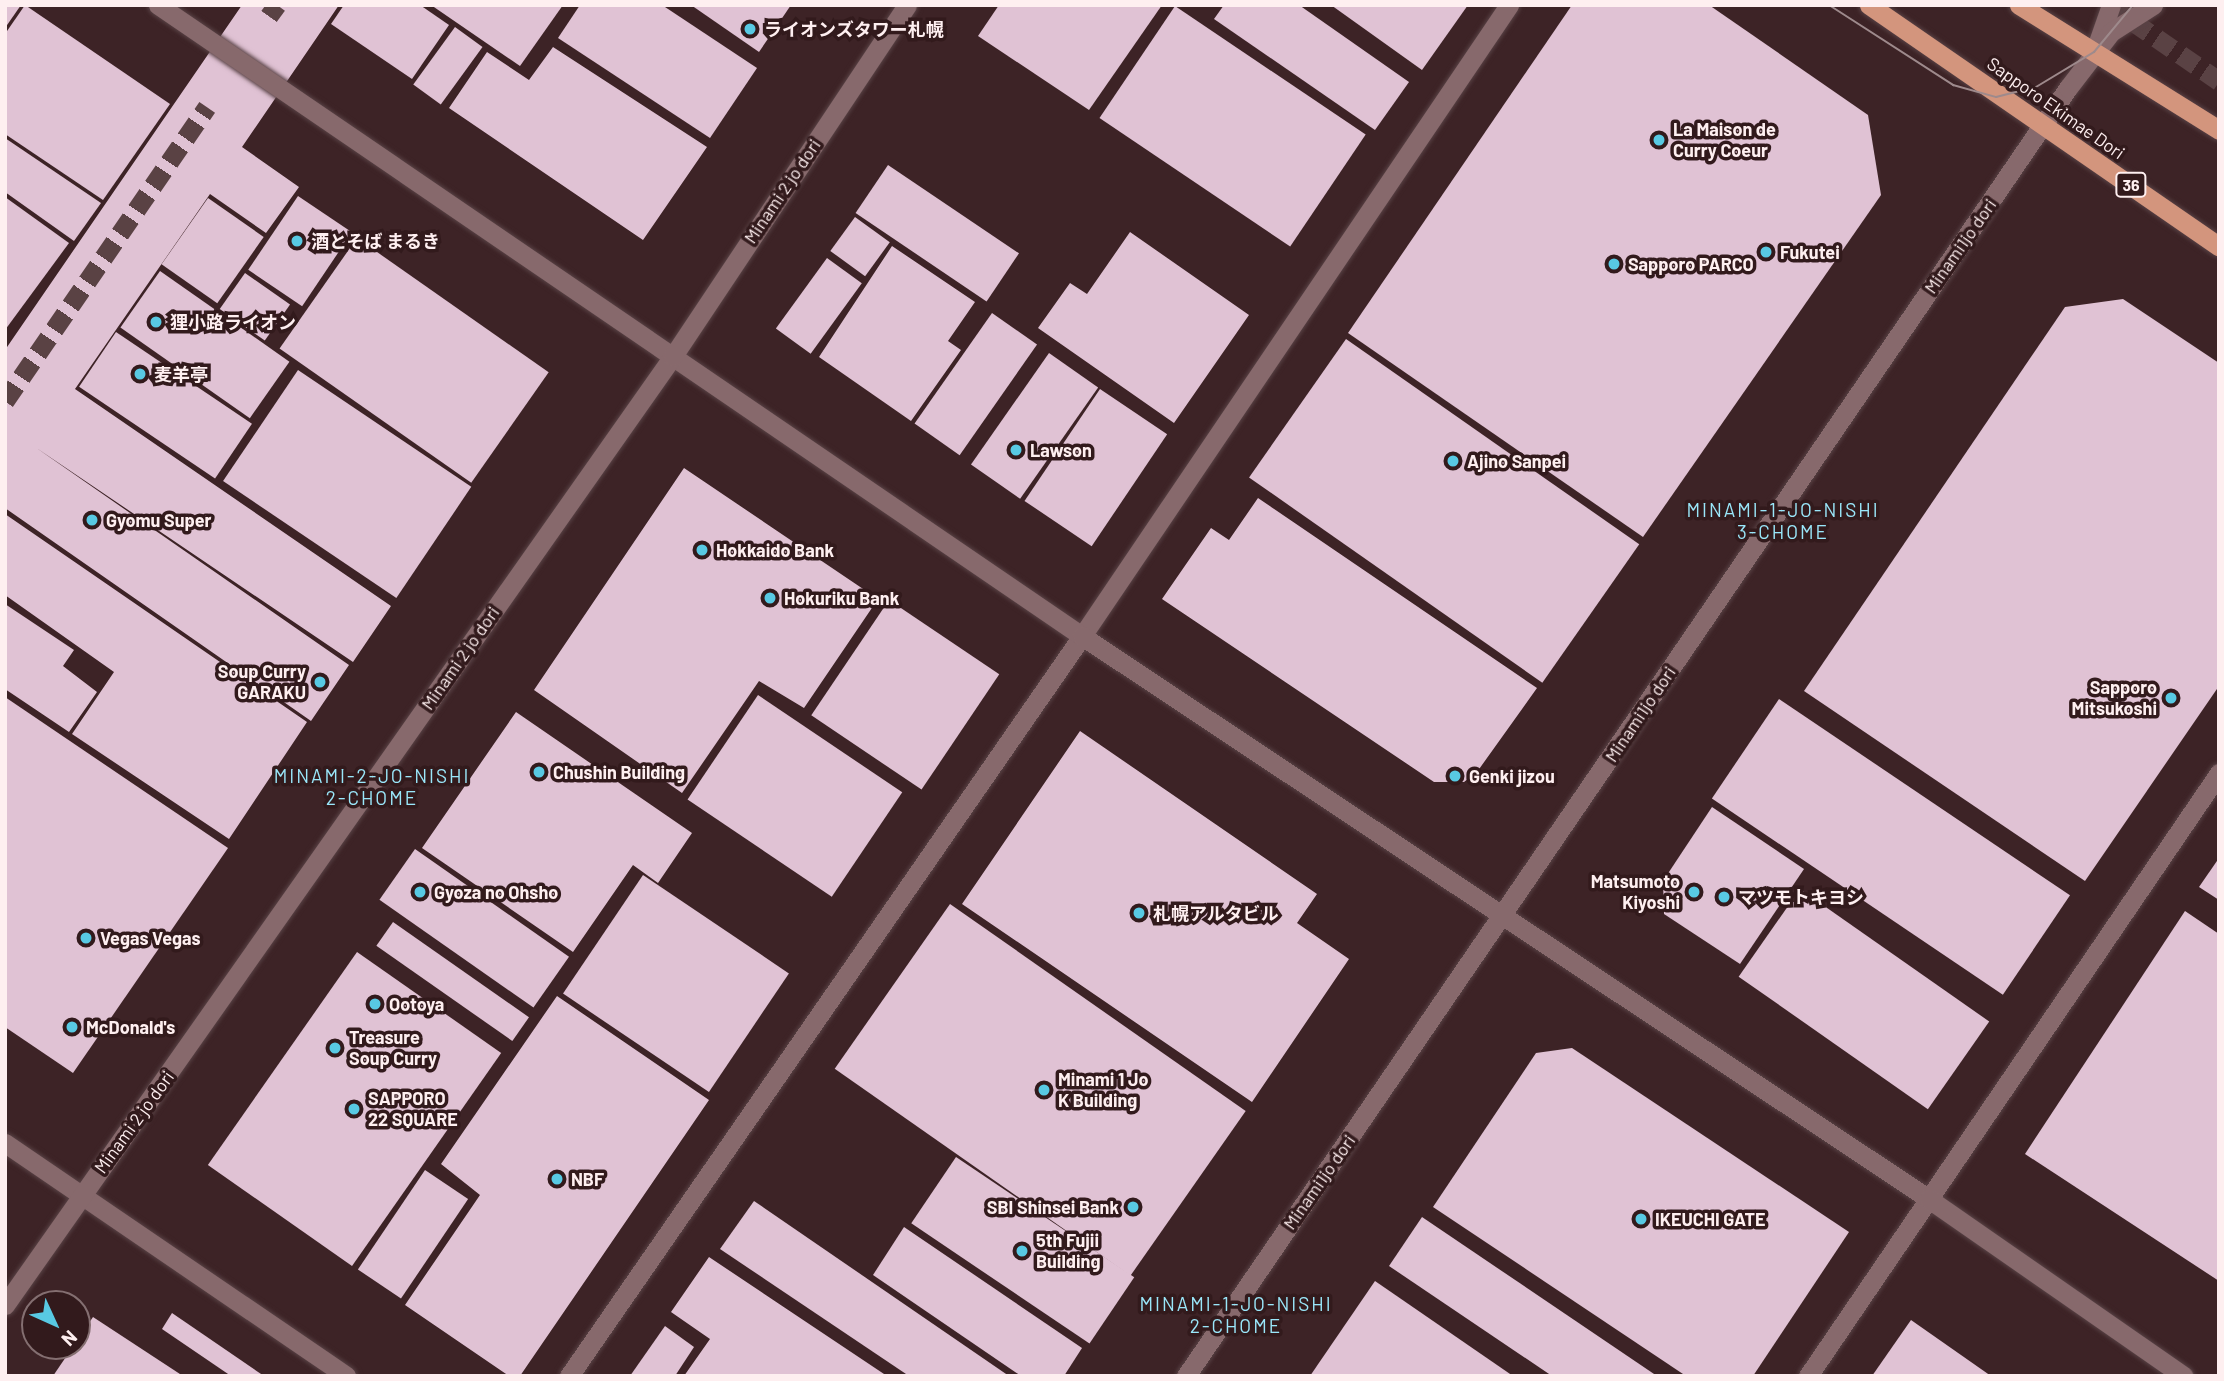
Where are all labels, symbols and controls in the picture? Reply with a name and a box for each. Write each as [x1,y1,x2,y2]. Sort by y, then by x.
place label: ライオンズタワー札幌 [764,18,944,40]
marker: ライオンズタワー札幌 [742,21,758,37]
street label: Sapporo Ekimae Dori [1983,52,2129,164]
place label: La Maison de Curry Coeur [1673,119,1776,162]
marker: La Maison de Curry Coeur [1651,132,1667,148]
street label: Minami 2 jo dori [739,135,825,247]
road number: 36 [2115,172,2147,197]
street label: Minami1jo dori [1919,194,2001,298]
place label: 酒とそば まるき [311,230,441,252]
marker: 酒とそば まるき [289,233,305,249]
place label: Fukutei [1780,241,1840,263]
marker: Fukutei [1758,244,1774,260]
place label: Sapporo PARCO [1628,253,1754,275]
marker: Sapporo PARCO [1606,256,1622,272]
place label: 狸小路ライオン [170,311,296,333]
marker: 狸小路ライオン [148,314,164,330]
place label: 麦羊亭 [154,363,208,385]
marker: 麦羊亭 [132,366,148,382]
place label: Lawson [1030,439,1092,461]
marker: Lawson [1008,442,1024,458]
place label: Ajino Sanpei [1467,450,1566,472]
marker: Ajino Sanpei [1445,453,1461,469]
district label: MINAMI-1-JO-NISHI 3-CHOME [1689,499,1877,543]
place label: Gyomu Super [106,509,211,531]
marker: Gyomu Super [84,512,100,528]
place label: Hokkaido Bank [716,539,834,561]
marker: Hokkaido Bank [694,542,710,558]
place label: Hokuriku Bank [784,587,899,609]
marker: Hokuriku Bank [762,590,778,606]
street label: Minami 2 jo dori [416,602,504,714]
place label: Soup Curry GARAKU [218,661,306,704]
street label: Minami1jo dori [1600,662,1680,766]
marker: Soup Curry GARAKU [312,674,328,690]
place label: Sapporo Mitsukoshi [2072,677,2157,720]
marker: Sapporo Mitsukoshi [2163,690,2179,706]
place label: Chushin Building [553,761,685,783]
marker: Chushin Building [531,764,547,780]
district label: MINAMI-2-JO-NISHI 2-CHOME [276,765,468,809]
place label: Genki jizou [1469,765,1555,787]
marker: Genki jizou [1447,768,1463,784]
place label: Matsumoto Kiyoshi [1591,871,1680,914]
place label: Gyoza no Ohsho [434,881,558,903]
marker: Gyoza no Ohsho [412,884,428,900]
marker: Matsumoto Kiyoshi [1686,884,1702,900]
place label: マツモトキヨシ [1738,886,1864,908]
marker: マツモトキヨシ [1716,889,1732,905]
place label: 札幌アルタビル [1153,902,1279,924]
marker: 札幌アルタビル [1131,905,1147,921]
place label: Vegas Vegas [100,927,201,949]
marker: Vegas Vegas [78,930,94,946]
place label: Ootoya [389,993,444,1015]
marker: Ootoya [367,996,383,1012]
place label: McDonald's [86,1016,175,1038]
marker: McDonald's [64,1019,80,1035]
place label: Treasure Soup Curry [349,1027,437,1070]
marker: Treasure Soup Curry [327,1040,343,1056]
street label: Minami 2 jo dori [90,1067,178,1177]
place label: Minami 1 Jo K Building [1058,1069,1149,1112]
marker: Minami 1 Jo K Building [1036,1082,1052,1098]
place label: SAPPORO 22 SQUARE [368,1088,458,1130]
marker: SAPPORO 22 SQUARE [346,1101,362,1117]
street label: Minami1jo dori [1278,1130,1360,1234]
place label: NBF [571,1168,604,1190]
marker: NBF [549,1171,565,1187]
place label: SBI Shinsei Bank [987,1196,1119,1218]
marker: SBI Shinsei Bank [1125,1199,1141,1215]
place label: IKEUCHI GATE [1655,1208,1766,1230]
marker: IKEUCHI GATE [1633,1211,1649,1227]
place label: 5th Fujii Building [1036,1230,1100,1272]
marker: 5th Fujii Building [1014,1243,1030,1259]
north arrow [21,1290,91,1360]
district label: MINAMI-1-JO-NISHI 2-CHOME [1142,1293,1330,1337]
text: N [57,1326,82,1351]

